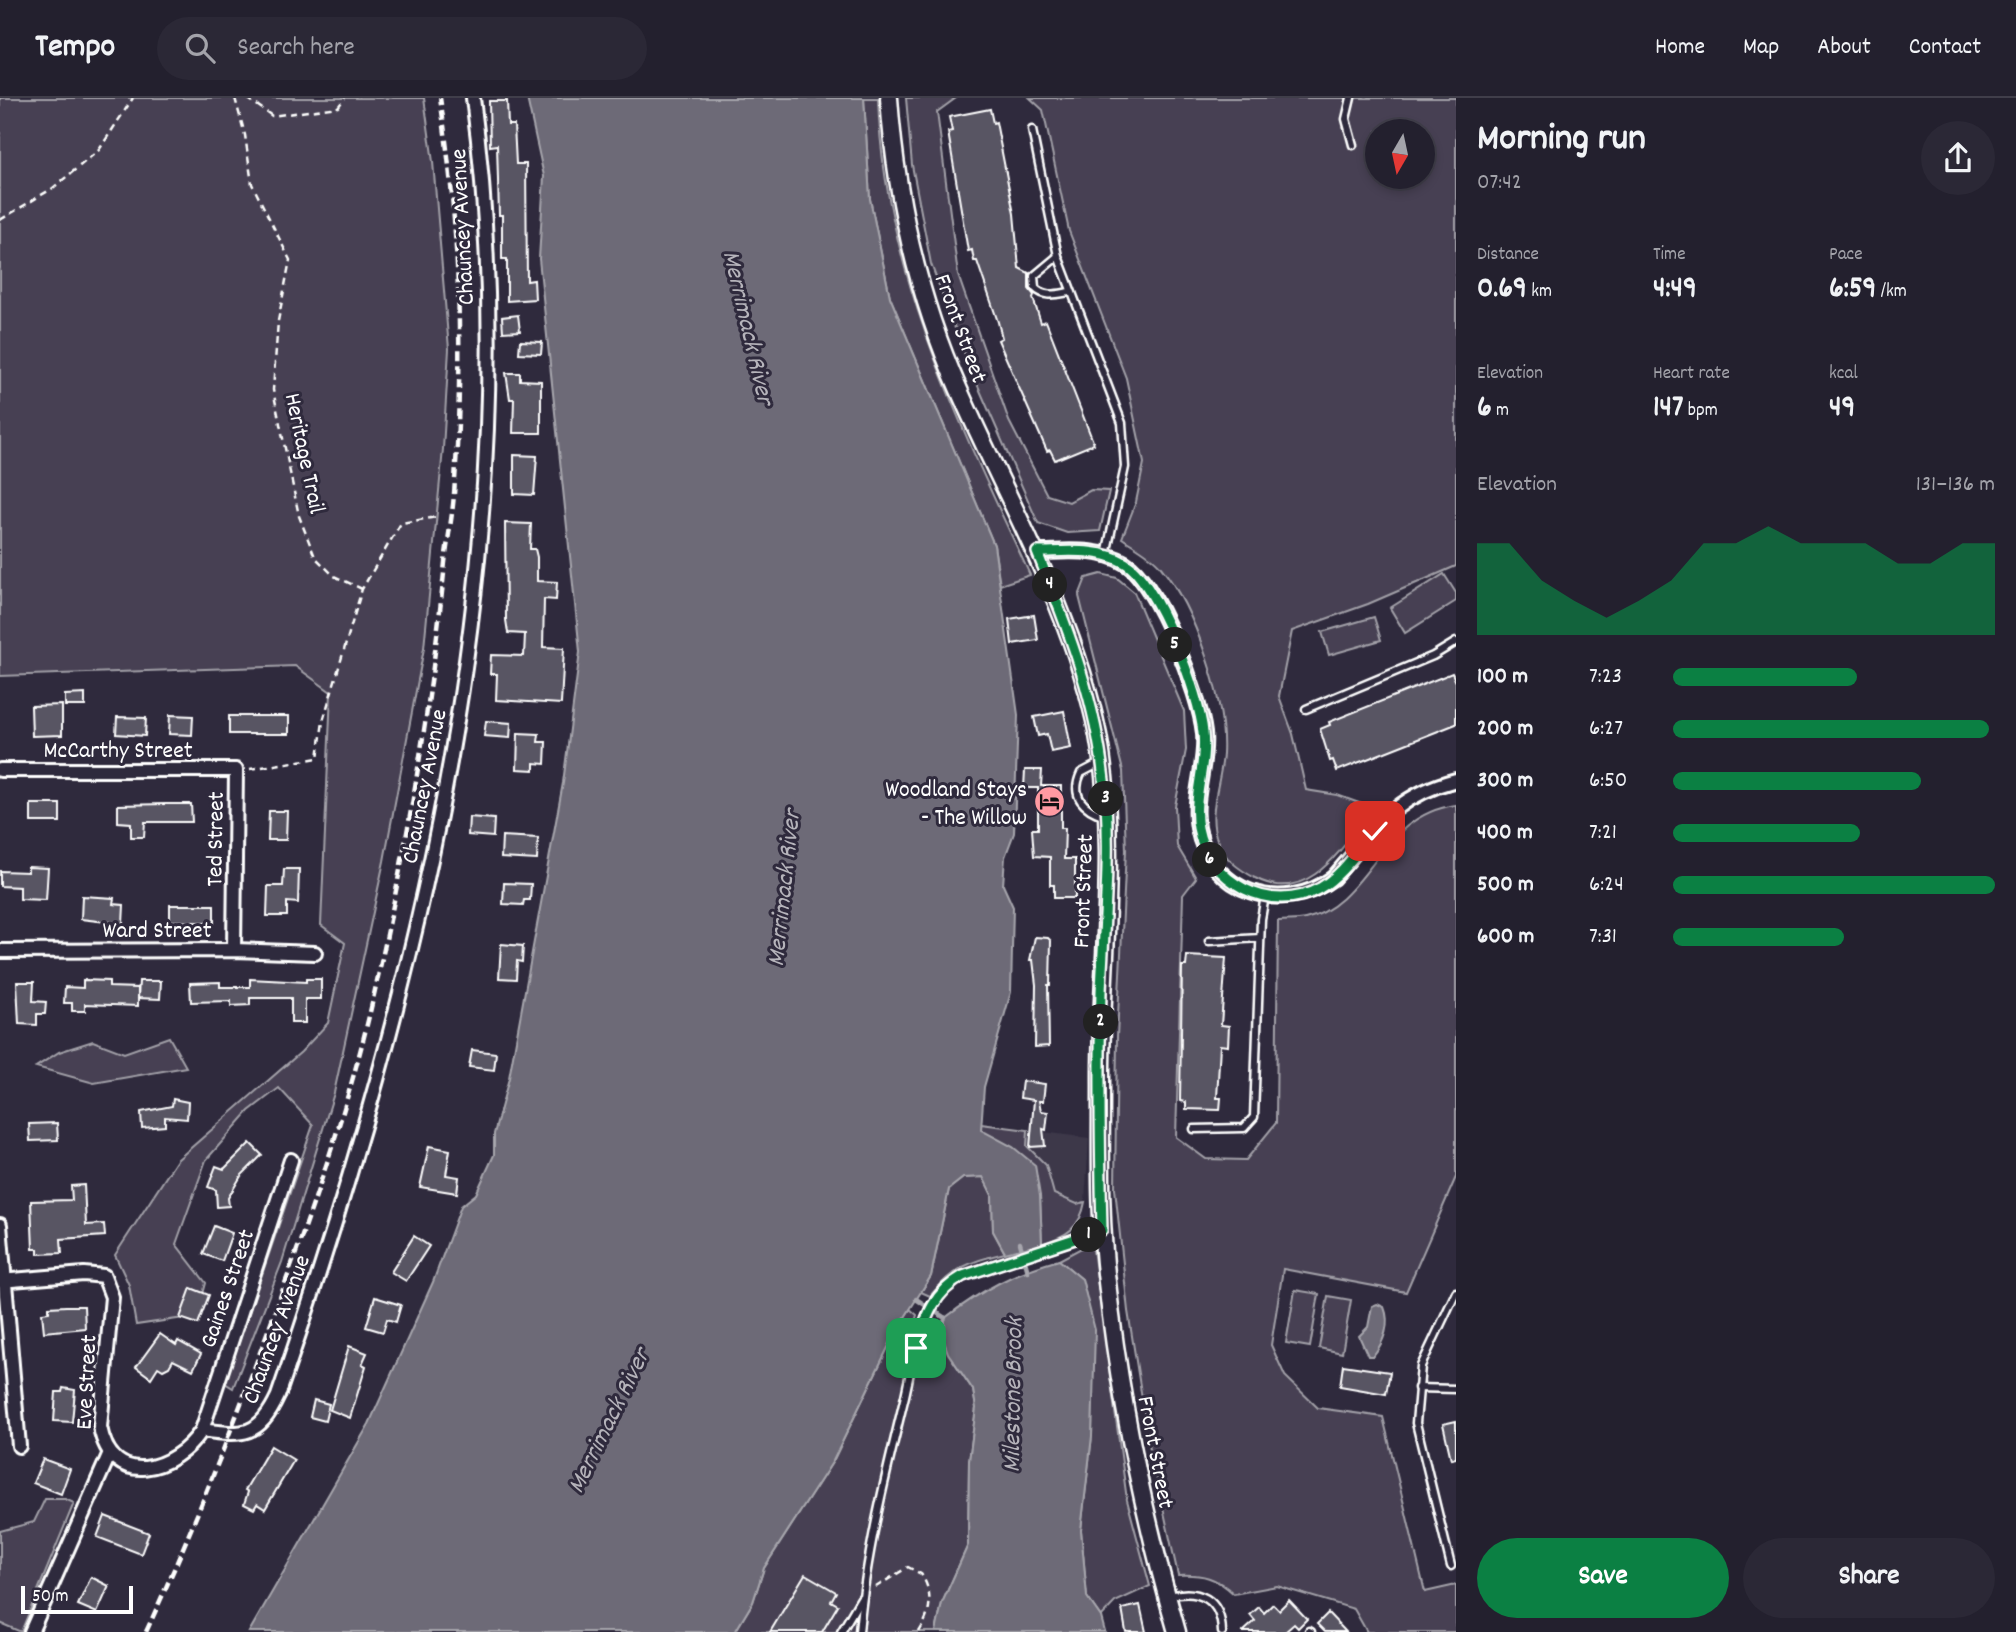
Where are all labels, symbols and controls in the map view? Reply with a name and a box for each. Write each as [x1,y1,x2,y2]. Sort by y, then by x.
search box [157,17,647,80]
text: Tempo [35,25,115,72]
icon: search [181,29,219,67]
text: Search here [237,30,355,67]
text: Home [1655,31,1705,65]
text: Map [1743,31,1779,65]
text: About [1817,31,1871,65]
text: Contact [1909,31,1981,65]
text: Morning run [1477,113,1646,168]
north arrow [1365,119,1435,189]
map controls [1365,119,1435,189]
button: share [1921,121,1995,195]
street label: Chauncey Avenue [443,148,485,306]
text: 07:42 [1477,167,1522,200]
text: Distance [1477,242,1539,269]
text: Time [1653,242,1686,269]
text: Pace [1829,242,1863,269]
water label: Merrimack River [711,247,783,412]
text: 0.69 [1477,269,1527,312]
text: 4:49 [1653,269,1697,312]
text: 6:59 [1829,269,1876,312]
street label: Front Street [924,270,995,389]
text: km [1527,279,1552,306]
text: /km [1876,279,1907,306]
text: Elevation [1477,361,1543,388]
text: Heart rate [1653,361,1730,388]
text: kcal [1829,361,1858,388]
text: 6 [1477,388,1492,431]
text: 147 [1653,388,1684,431]
text: 49 [1829,388,1855,431]
street label: Heritage Trail [274,390,333,517]
text: m [1492,398,1509,425]
text: bpm [1684,398,1718,425]
text: Elevation [1477,469,1557,502]
text: 131–136 m [1916,469,1995,502]
pin: 4 [1032,568,1068,602]
text: 4 [1046,571,1053,598]
pin: 5 [1158,628,1192,662]
text: 5 [1170,631,1179,658]
text: 100 m [1477,661,1528,694]
text: 7:23 [1589,661,1622,694]
street label: Chauncey Avenue [394,706,458,867]
text: 200 m [1477,713,1533,746]
text: 6:27 [1589,713,1623,746]
street label: McCarthy Street [43,735,193,769]
text: 300 m [1477,765,1533,798]
text: 6:50 [1589,765,1627,798]
place label: Woodland Stays - The Willow [885,774,1027,836]
pin: 3 [1088,782,1124,816]
hotel icon: Woodland Stays - The Willow [1033,785,1067,819]
text: 3 [1101,785,1110,812]
street label: Ted Street [199,791,235,887]
pin [1345,801,1405,861]
water label: Merrimack River [759,805,812,968]
icon: check [1356,812,1394,850]
text: 400 m [1477,817,1533,850]
text: 7:21 [1589,817,1617,850]
street label: Front Street [1066,833,1104,949]
pin: 6 [1192,842,1228,878]
text: 6 [1205,846,1214,873]
text: 500 m [1477,869,1534,902]
text: 6:24 [1589,869,1624,902]
street label: Ward Street [102,915,212,949]
text: 600 m [1477,921,1534,954]
text: 7:31 [1589,921,1617,954]
pin: 2 [1084,1004,1118,1040]
text: 2 [1096,1008,1105,1035]
pin: 1 [1072,1218,1106,1252]
text: 1 [1086,1221,1091,1248]
street label: Gaines Street [193,1225,265,1353]
street label: Chauncey Avenue [235,1251,321,1409]
water label: Milestone Brook [995,1315,1034,1473]
pin [886,1318,946,1378]
icon: arrive [897,1329,935,1367]
street label: Eve Street [69,1334,107,1431]
water label: Merrimack River [559,1340,663,1500]
street label: Front Street [1126,1393,1182,1512]
button: Save [1477,1538,1729,1618]
button: Share [1743,1538,1995,1618]
scale bar [21,1583,133,1615]
text: 50 m [32,1584,69,1611]

